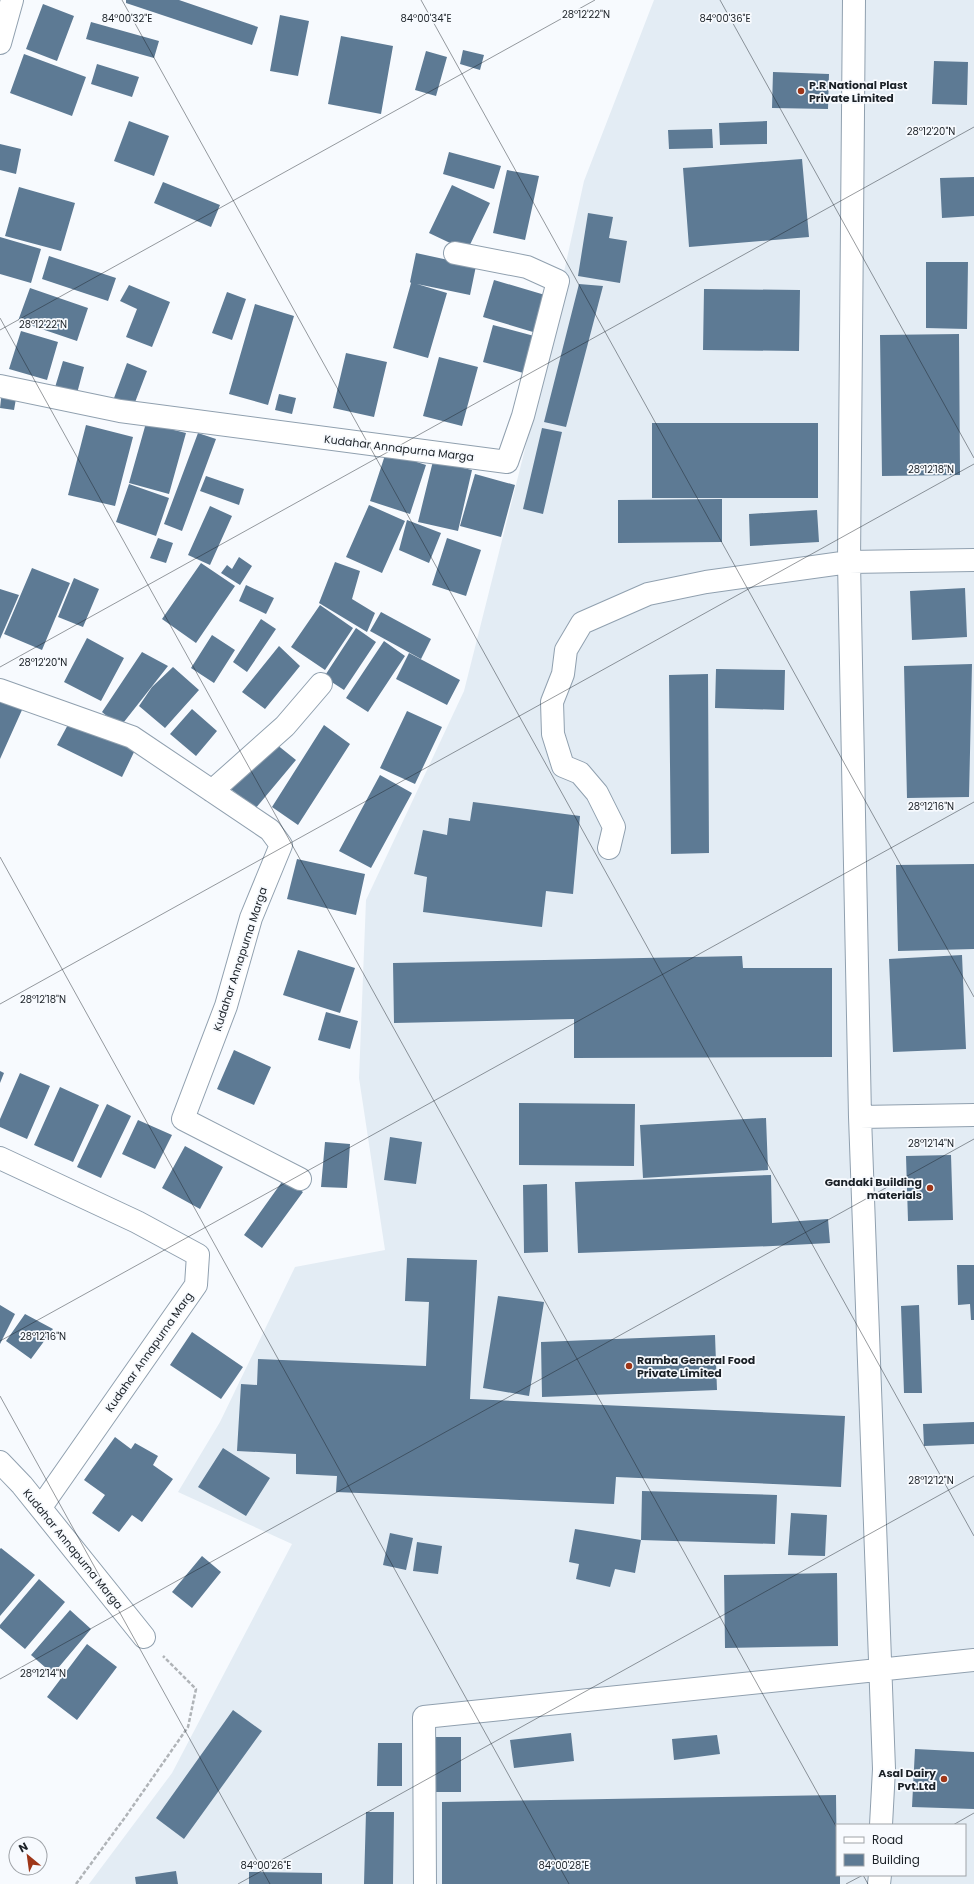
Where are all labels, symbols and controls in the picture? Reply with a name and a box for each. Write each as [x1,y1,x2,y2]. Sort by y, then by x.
text: 28°12'22"N [562,7,610,22]
text: 84°00'32"E [102,11,152,26]
text: 84°00'34"E [400,11,452,26]
text: 84°00'36"E [699,11,751,26]
place label: P.R National Plast Private Limited [809,77,908,106]
marker: P.R National Plast Private Limited [796,86,806,96]
text: 28°12'20"N [907,124,955,139]
text: 28°12'22"N [19,317,67,332]
street label: Kudahar Annapurna Marga [323,431,475,465]
text: 28°12'18"N [908,462,954,477]
text: 28°12'20"N [19,655,67,670]
text: 28°12'16"N [908,799,954,814]
street label: Kudahar Annapurna Marga [209,885,271,1033]
text: 28°12'18"N [20,992,66,1007]
text: 28°12'14"N [908,1136,954,1151]
place label: Gandaki Building materials [825,1174,922,1203]
marker: Gandaki Building materials [925,1183,935,1193]
street label: Kudahar Annapurna Marg [101,1289,197,1415]
text: 28°12'16"N [20,1329,66,1344]
place label: Ramba General Food Private Limited [637,1352,755,1381]
marker: Ramba General Food Private Limited [624,1361,634,1371]
text: 28°12'12"N [908,1473,954,1488]
street label: Kudahar Annapurna Marga [19,1485,127,1613]
text: 28°12'14"N [20,1666,66,1681]
place label: Asal Dairy Pvt.Ltd [878,1765,936,1794]
marker: Asal Dairy Pvt.Ltd [939,1774,949,1784]
legend [836,1824,966,1876]
text: Road [872,1831,903,1848]
north arrow [8,1836,48,1876]
text: N [16,1838,31,1856]
text: Building [872,1851,920,1868]
text: 84°00'26"E [241,1858,292,1873]
text: 84°00'28"E [539,1858,589,1873]

